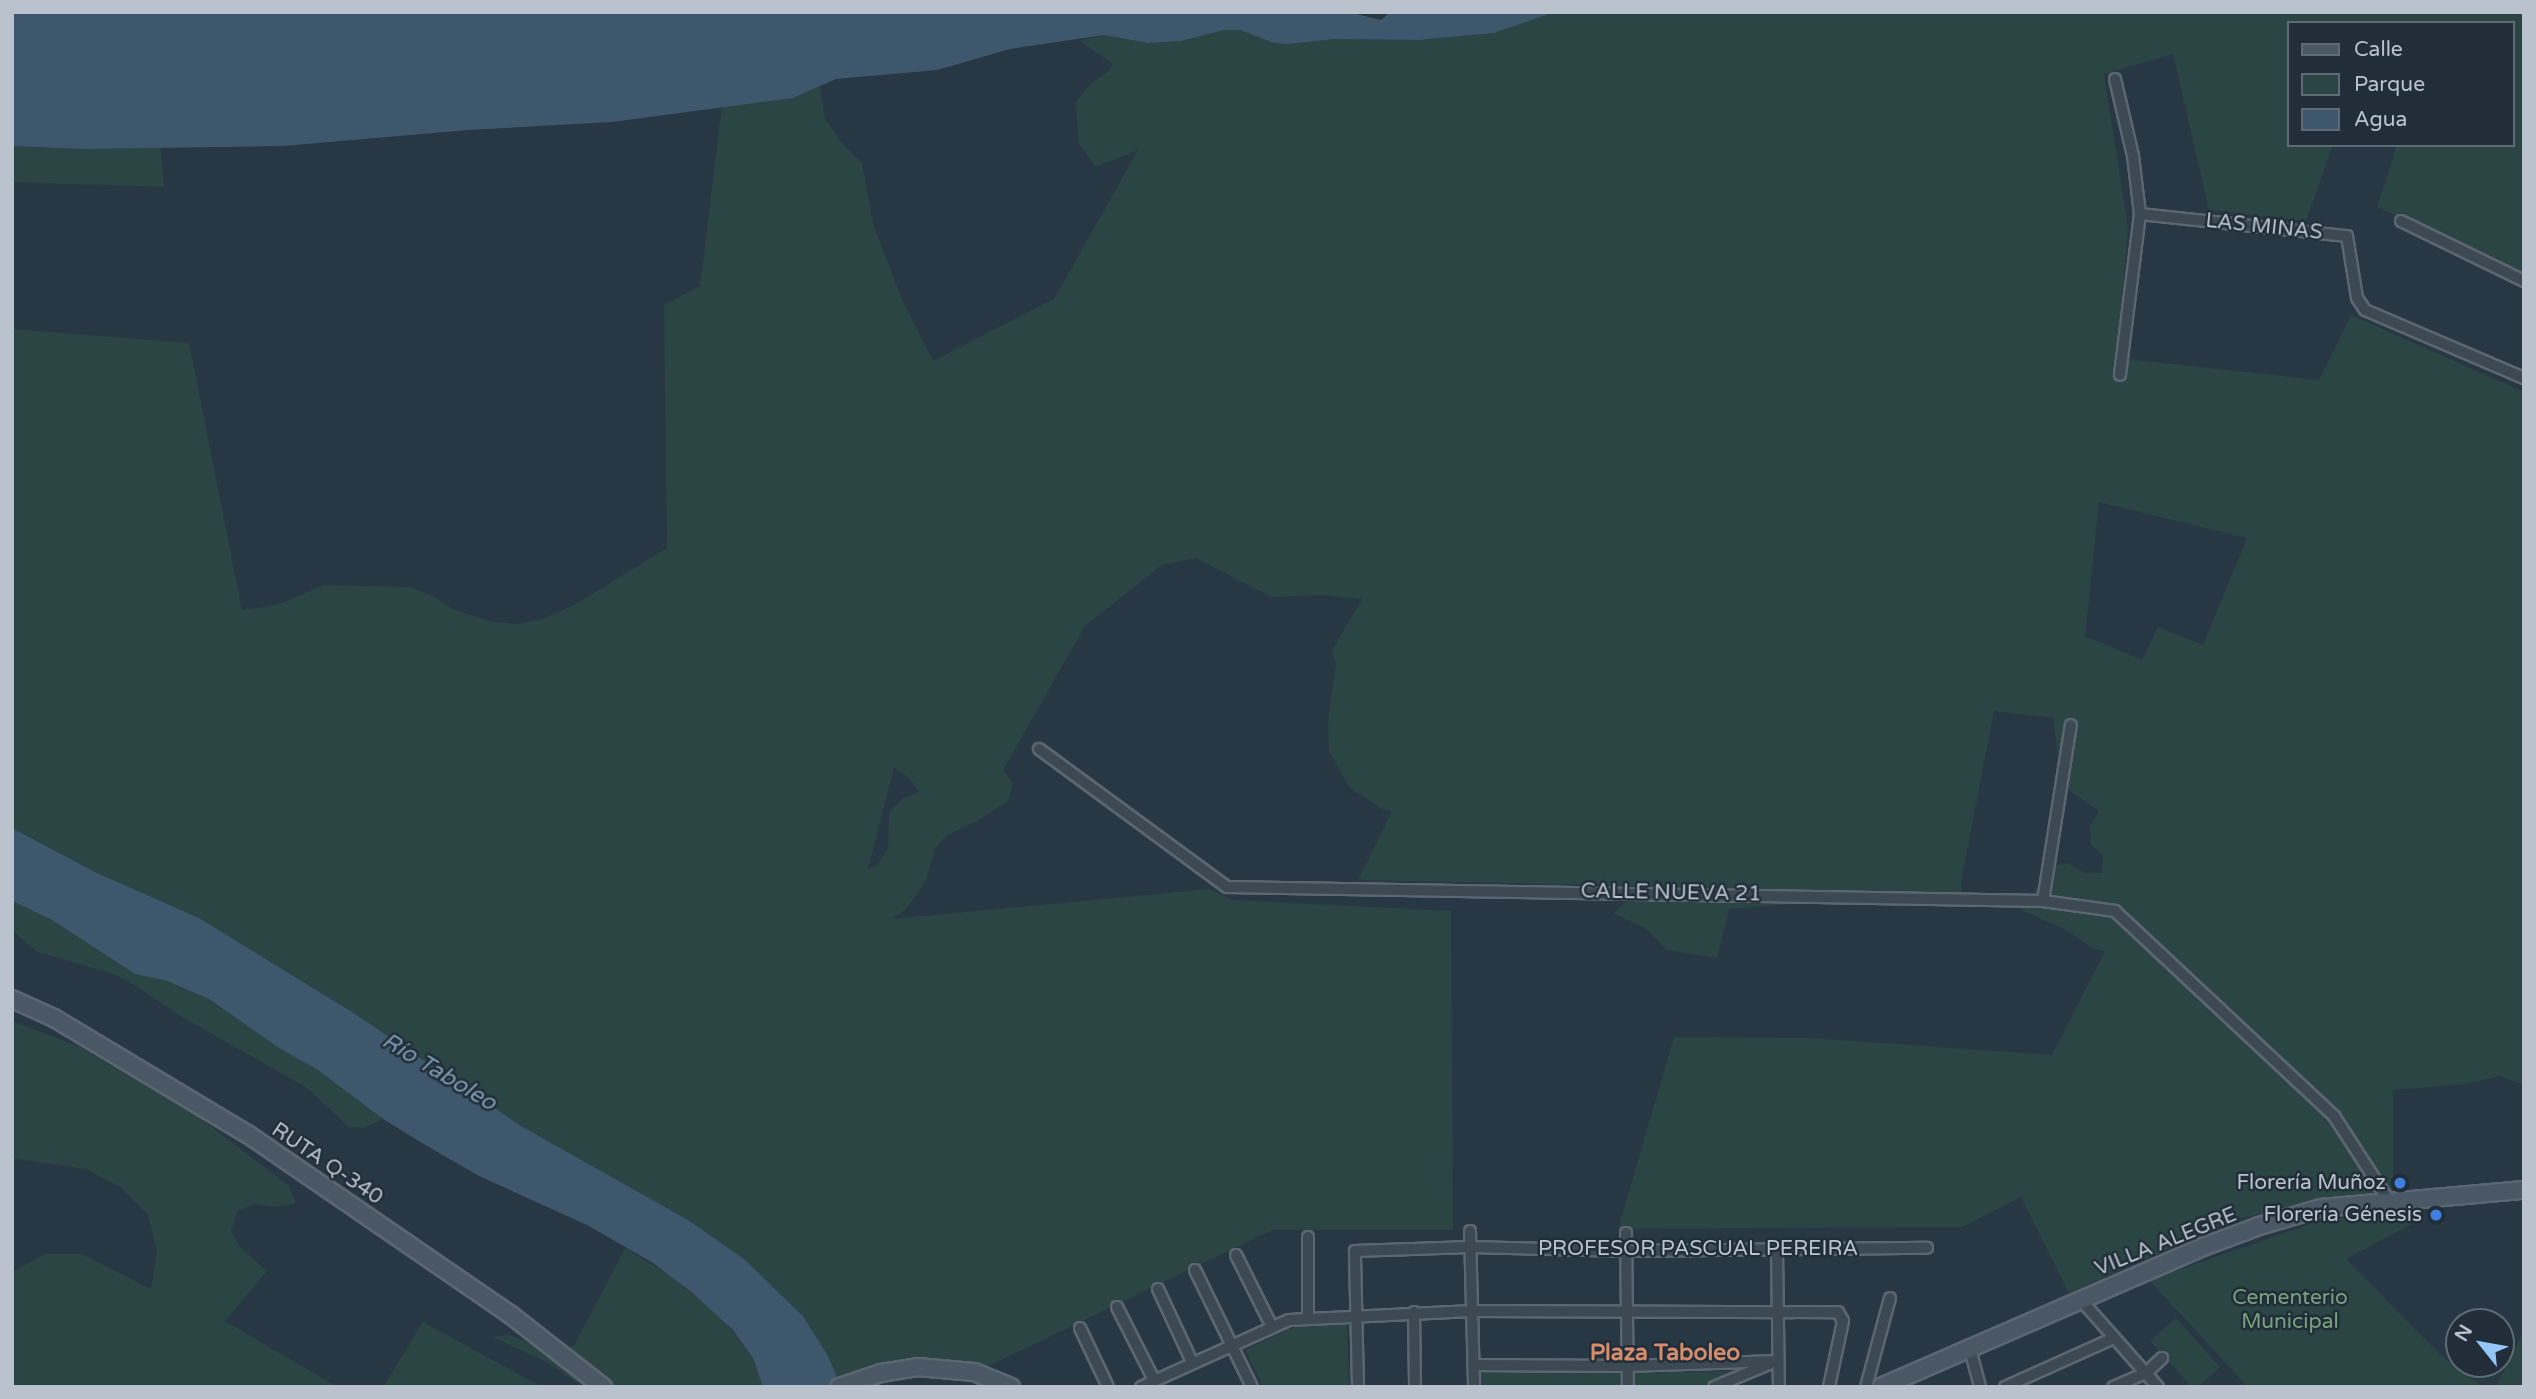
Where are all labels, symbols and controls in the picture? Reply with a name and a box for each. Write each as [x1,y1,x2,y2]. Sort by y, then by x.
legend [2288,21,2515,147]
text: Calle [2354,37,2403,62]
text: Parque [2354,72,2425,97]
text: Agua [2354,107,2407,132]
street label: LAS MINAS [2204,208,2324,246]
street label: CALLE NUEVA 21 [1580,879,1762,907]
water label: Río Taboleo [377,1027,501,1117]
street label: RUTA Q-340 [267,1118,387,1210]
place label: Florería Muñoz [2236,1170,2386,1196]
marker: Florería Muñoz [2392,1175,2408,1191]
street label: VILLA ALEGRE [2091,1202,2241,1282]
place label: Florería Génesis [2263,1202,2422,1228]
marker: Florería Génesis [2428,1207,2444,1223]
street label: PROFESOR PASCUAL PEREIRA [1538,1236,1858,1262]
park label: Cementerio Municipal [2232,1285,2348,1335]
north arrow [2445,1308,2515,1378]
text: N [2450,1321,2477,1345]
district label: Plaza Taboleo [1590,1339,1740,1367]

